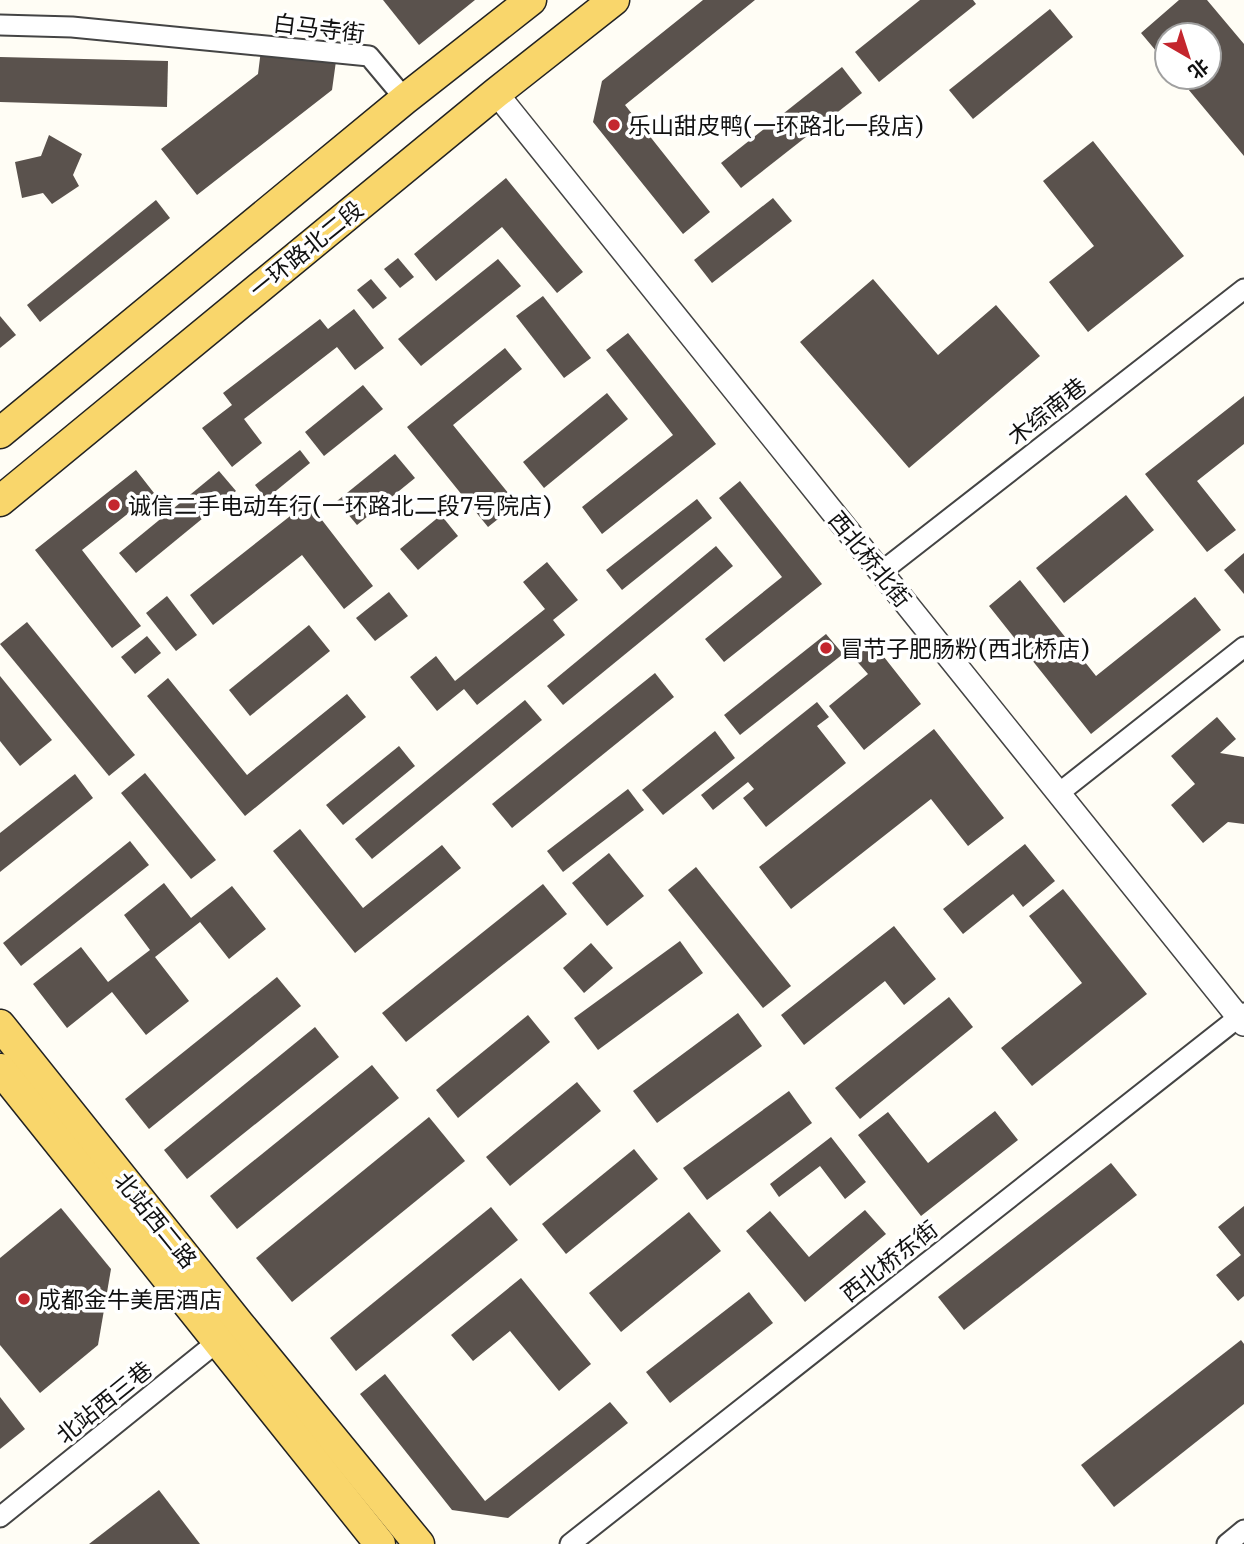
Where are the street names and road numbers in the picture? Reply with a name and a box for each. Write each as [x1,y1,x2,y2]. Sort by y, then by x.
street label: 白马寺街 [272,8,366,48]
street label: 一环路北二段 [243,194,369,304]
street label: 木综南巷 [1002,371,1092,451]
street label: 西北桥北街 [823,505,917,613]
street label: 北站西二路 [109,1166,203,1274]
street label: 西北桥东街 [835,1214,943,1308]
street label: 北站西三巷 [50,1355,158,1449]

